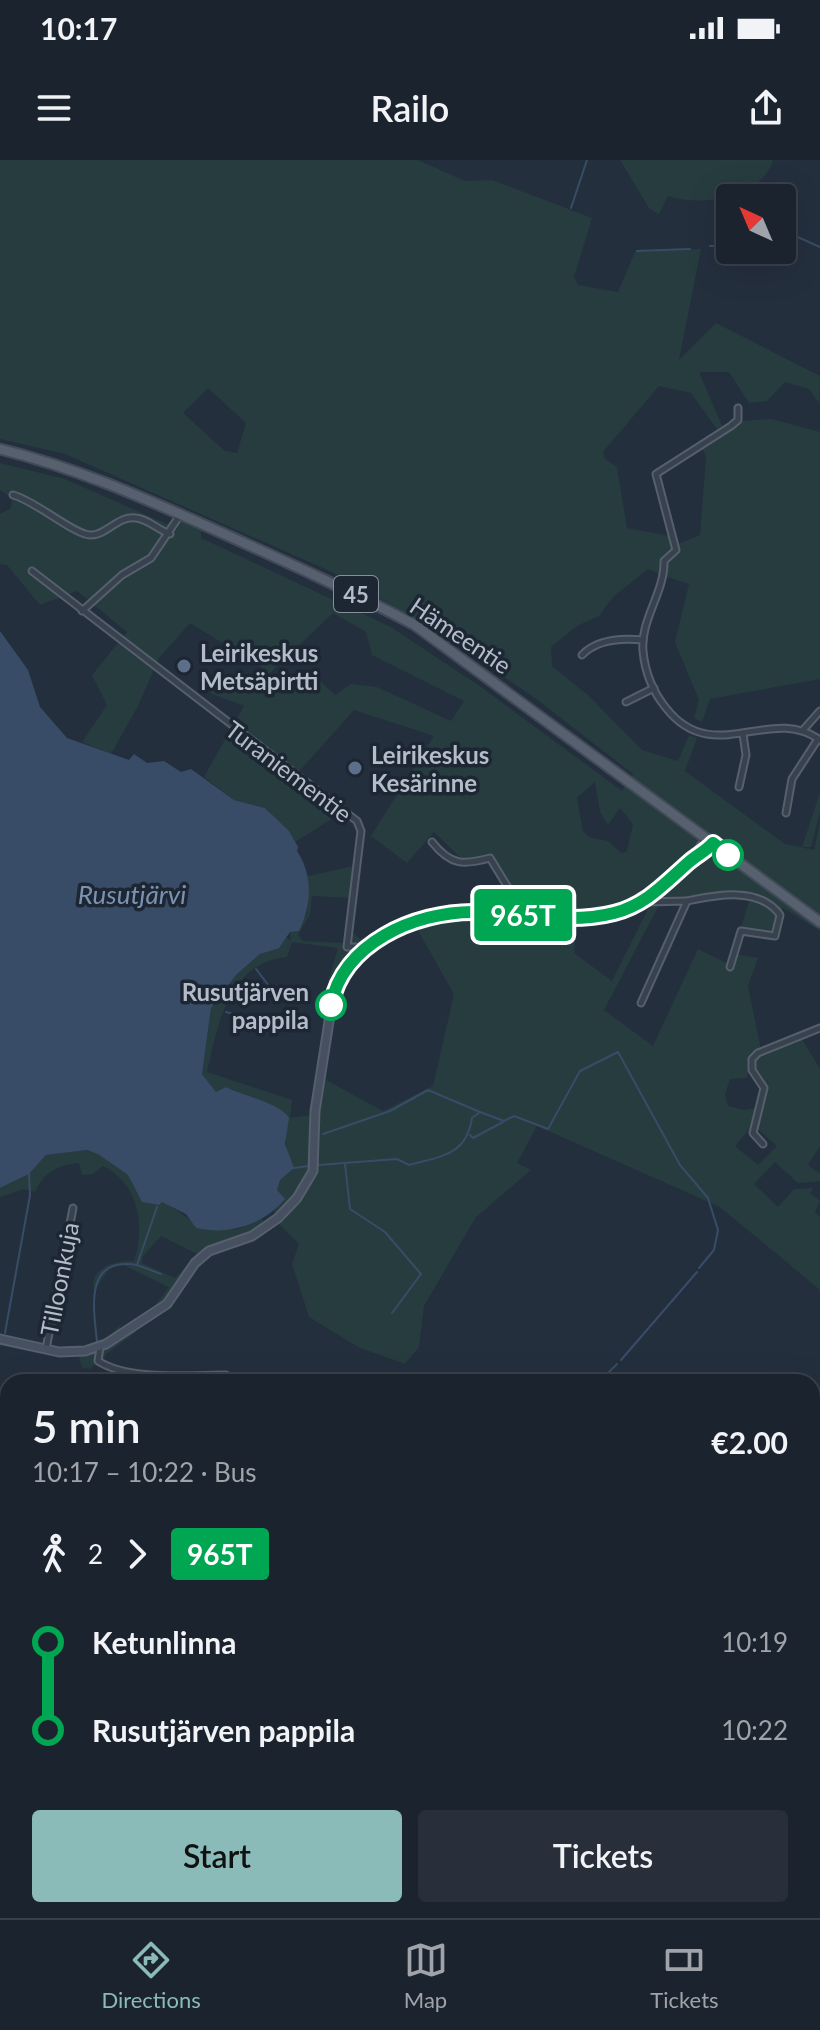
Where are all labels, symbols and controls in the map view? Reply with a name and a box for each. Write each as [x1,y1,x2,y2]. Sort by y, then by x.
text: 10:17 [40,10,117,46]
icon: menu [32,86,76,130]
text: Railo [371,86,449,130]
icon: share [744,86,788,130]
north arrow [716,184,796,264]
map controls [716,184,796,264]
road number: 45 [334,576,378,612]
street label: Hämeentie [405,591,517,679]
place label: Leirikeskus Metsäpirtti [200,638,319,695]
marker: Leirikeskus Metsäpirtti [175,657,193,675]
street label: Turaniementie [220,714,358,828]
place label: Leirikeskus Kesärinne [371,740,489,797]
marker: Leirikeskus Kesärinne [346,759,364,777]
unlabelled marker [713,840,743,870]
water label: Rusutjärvi [78,878,186,910]
line badge: 965T [467,889,579,941]
text: 965T [490,898,556,932]
place label: Rusutjärven pappila [182,977,309,1034]
marker: Rusutjärven pappila [316,990,346,1020]
street label: Tilloonkuja [34,1220,84,1338]
text: 5 min [32,1400,141,1452]
text: €2.00 [711,1424,788,1460]
text: 10:17 – 10:22 · Bus [32,1456,256,1488]
icon: walk [32,1532,76,1576]
icon: forward [115,1532,159,1576]
text: 965T [187,1537,253,1571]
text: 2 [88,1538,103,1570]
text: Ketunlinna [92,1624,236,1660]
text: 10:19 [721,1626,788,1658]
text: Rusutjärven pappila [92,1712,355,1748]
text: 10:22 [721,1714,788,1746]
button: Start [32,1810,402,1902]
button: Tickets [418,1810,788,1902]
tab: Directions [101,1938,201,2013]
tab: Map [404,1938,448,2013]
tab: Tickets [650,1938,719,2013]

